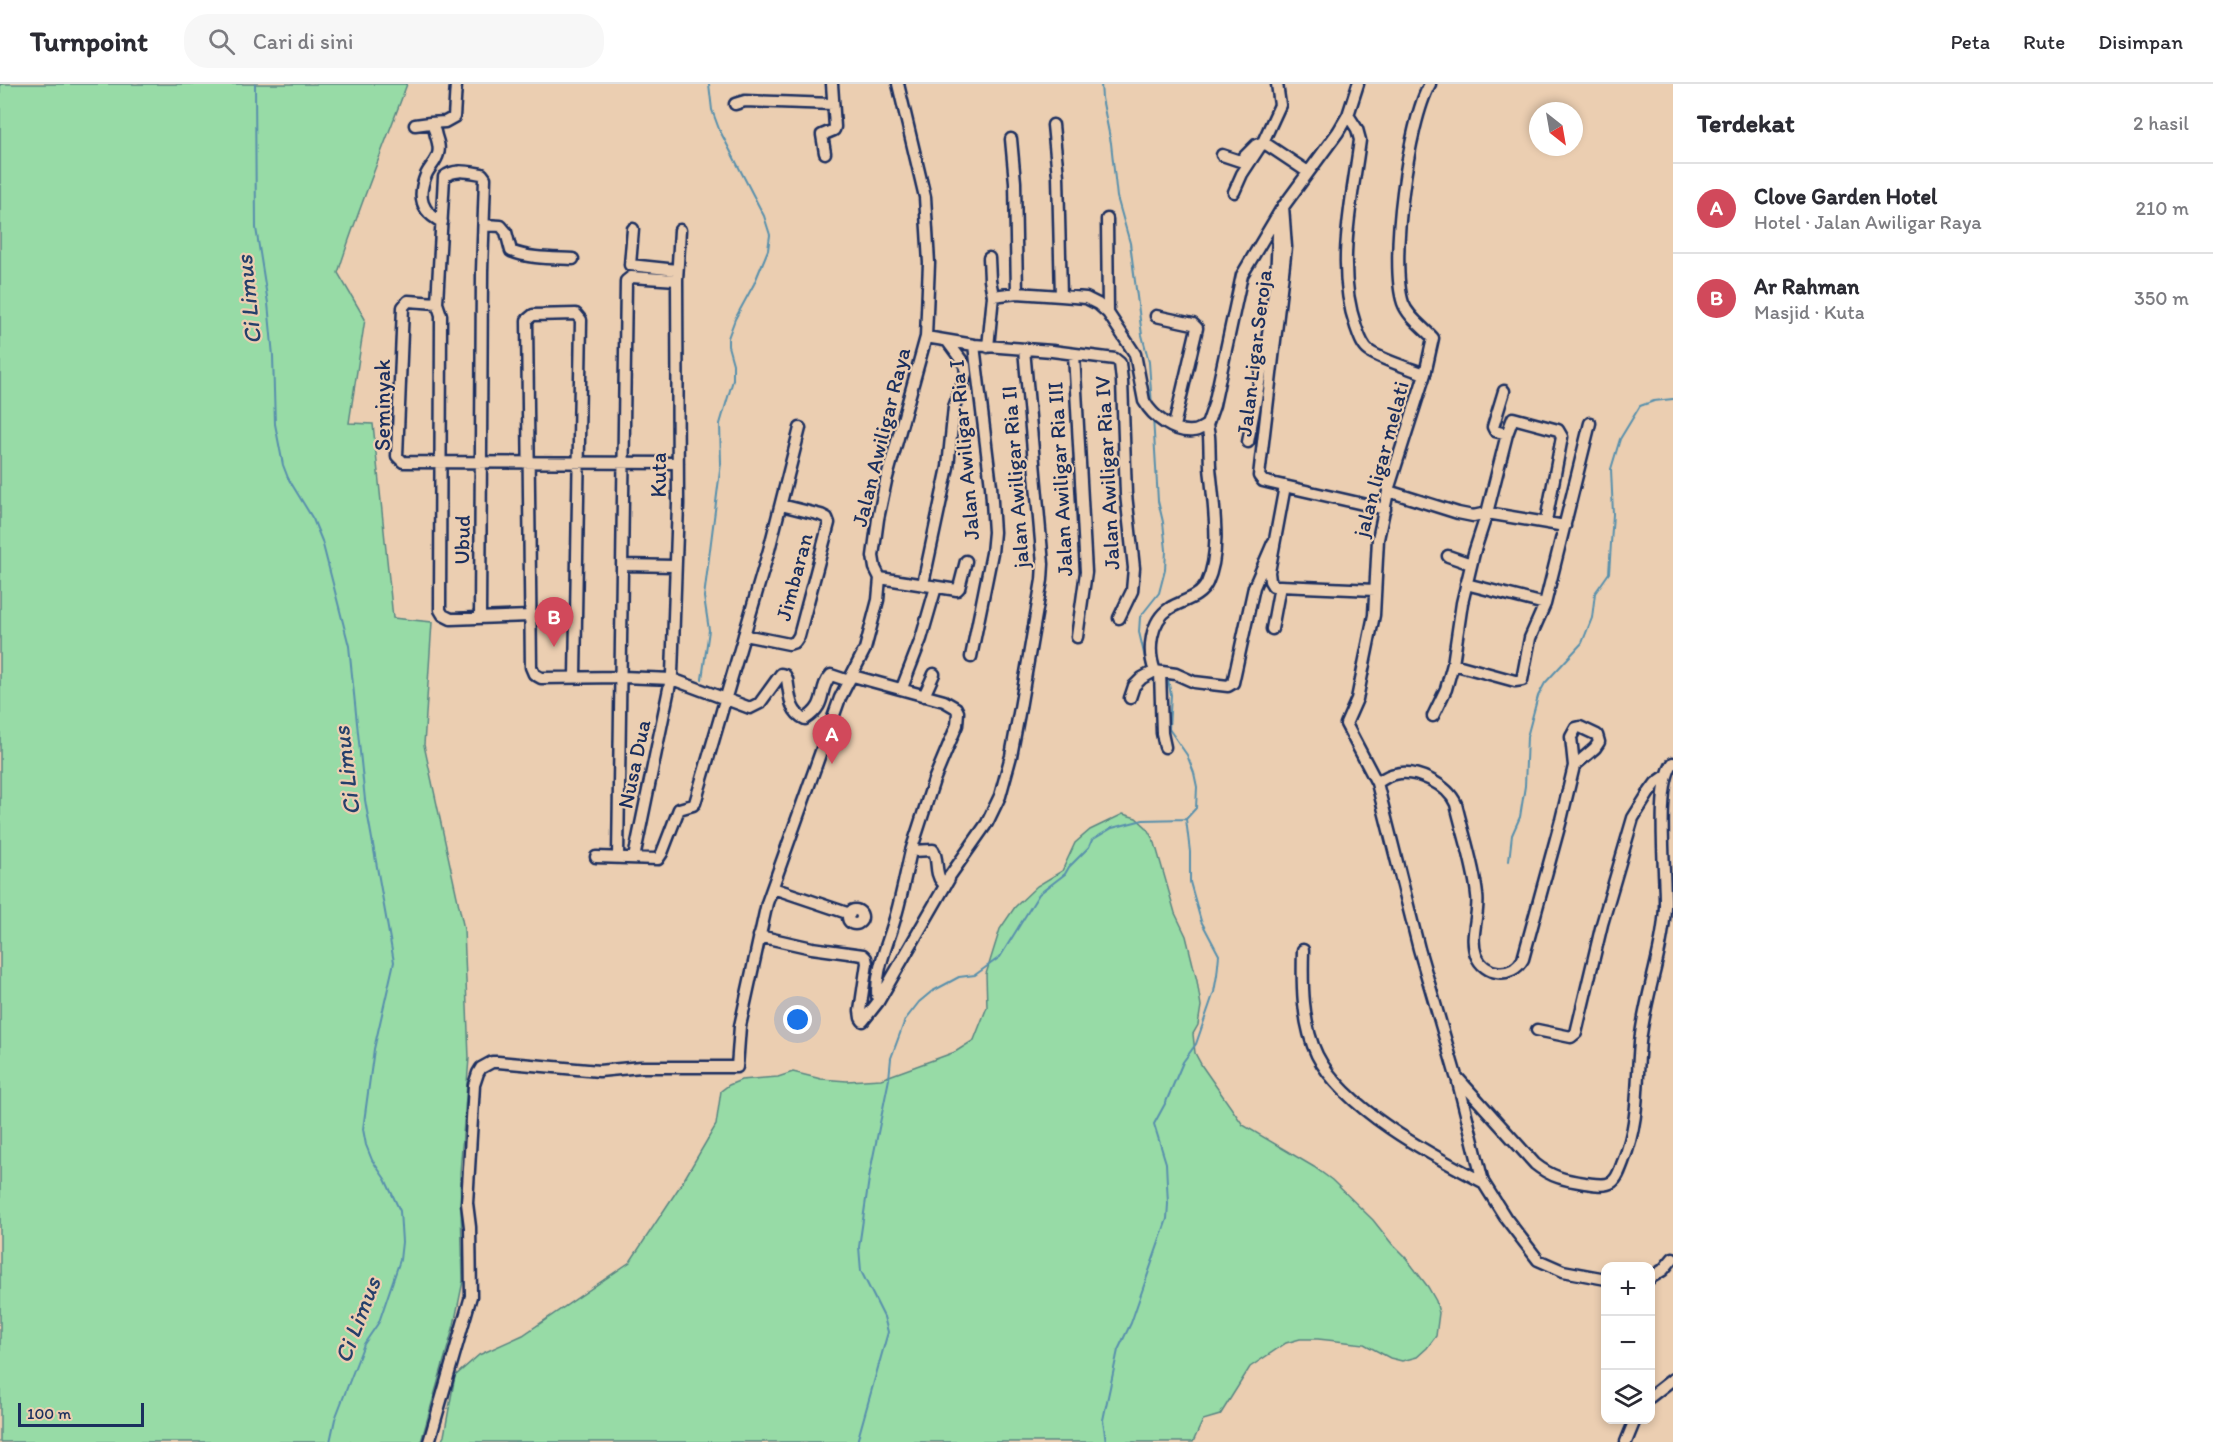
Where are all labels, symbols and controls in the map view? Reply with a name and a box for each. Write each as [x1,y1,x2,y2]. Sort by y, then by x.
search box [184,14,604,68]
text: Turnpoint [30,24,148,58]
icon: search [205,25,238,58]
text: Cari di sini [253,28,354,55]
text: Peta [1950,29,1990,54]
text: Rute [2023,29,2065,54]
text: Disimpan [2098,29,2183,54]
north arrow [1529,102,1583,156]
text: Terdekat [1697,107,1795,139]
text: 2 hasil [2133,111,2189,135]
text: Clove Garden Hotel [1754,183,1937,210]
text: A [1710,196,1723,220]
text: 210 m [2136,196,2189,220]
text: Hotel · Jalan Awiligar Raya [1754,210,1982,234]
water label: Ci Limus [229,253,267,346]
street label: Jalan Ligar Seroja [1230,268,1278,438]
text: Ar Rahman [1754,273,1860,300]
text: B [1710,286,1723,310]
text: 350 m [2134,286,2189,310]
text: Masjid · Kuta [1754,300,1865,324]
street label: Jalan Awiligar Raya [846,344,916,530]
street label: Seminyak [369,358,396,451]
street label: Jalan Awiligar Ria I [943,359,985,541]
street label: Jalan Awiligar Ria IV [1088,375,1126,571]
street label: jalan ligar melati [1347,378,1415,541]
street label: Jalan Awiligar Ria III [1041,381,1079,577]
street label: jalan Awiligar Ria II [995,385,1035,570]
street label: Kuta [645,452,672,498]
street label: Ubud [448,515,476,565]
street label: Jimbaran [769,530,819,624]
pin: B [534,598,574,647]
pin: A [812,714,852,764]
street label: Nusa Dua [611,717,657,811]
water label: Ci Limus [326,724,366,817]
your location [783,1005,812,1034]
map controls [1601,1262,1655,1424]
button: + [1601,1262,1655,1316]
water label: Ci Limus [327,1272,387,1367]
button: − [1601,1316,1655,1370]
button: layers [1601,1370,1655,1424]
scale bar [18,1400,144,1428]
text: 100 m [27,1404,71,1423]

